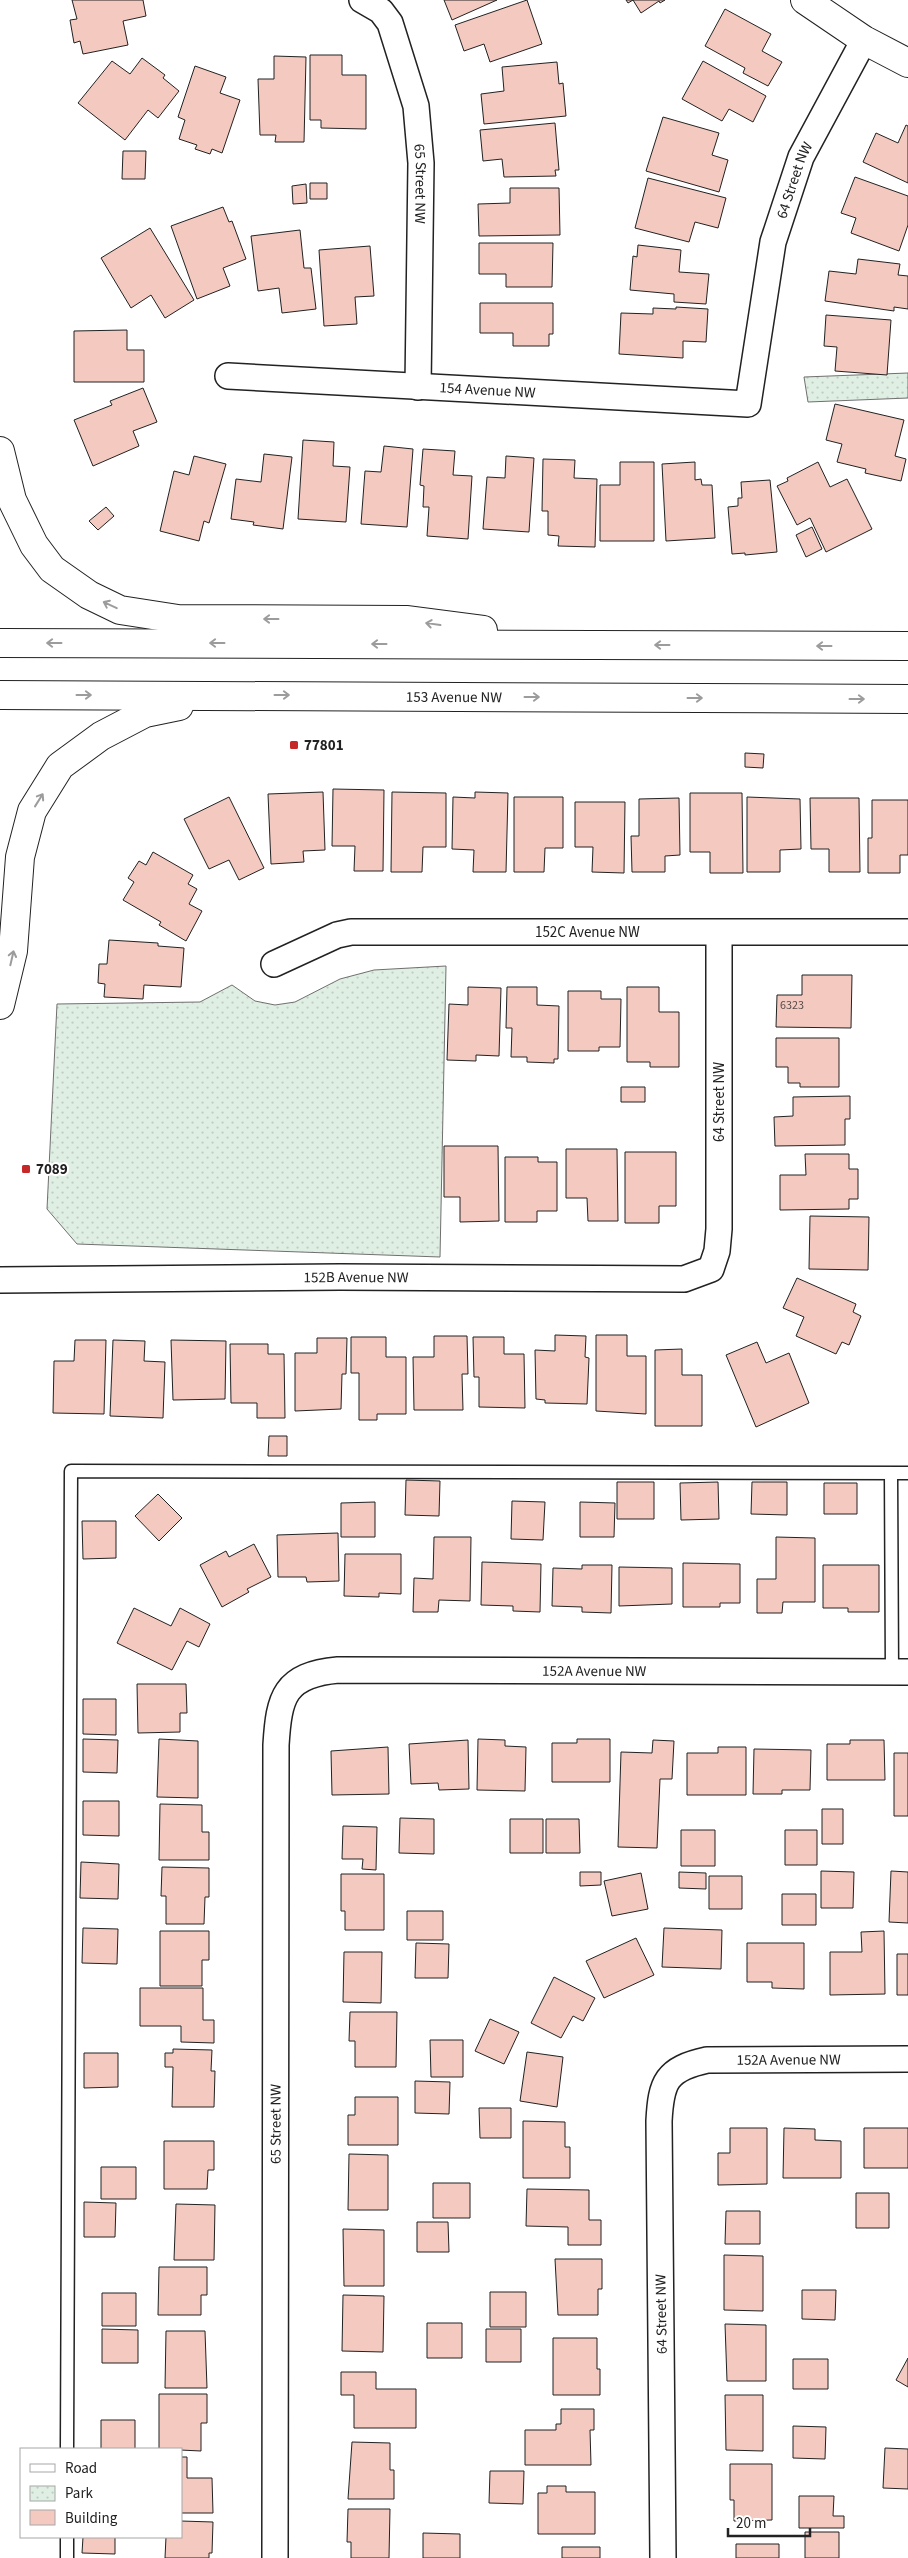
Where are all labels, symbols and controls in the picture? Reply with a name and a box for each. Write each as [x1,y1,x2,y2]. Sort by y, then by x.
street label: 64 Street NW [771,138,818,221]
street label: 65 Street NW [408,143,431,224]
street label: 154 Avenue NW [439,377,536,404]
one-way arrow [103,600,118,610]
one-way arrow [263,614,280,624]
one-way arrow [426,618,442,628]
one-way arrow [47,638,63,648]
one-way arrow [209,638,226,648]
one-way arrow [372,639,388,649]
one-way arrow [654,640,670,650]
one-way arrow [817,641,833,651]
street label: 153 Avenue NW [406,687,502,708]
one-way arrow [75,690,91,700]
one-way arrow [274,690,290,700]
one-way arrow [524,692,540,702]
one-way arrow [686,693,702,703]
one-way arrow [848,694,865,704]
place label: 77801 [304,735,344,756]
marker: 77801 [288,739,300,751]
one-way arrow [34,793,44,807]
street label: 152C Avenue NW [535,922,640,943]
one-way arrow [8,951,17,967]
house number: 6323 [780,997,804,1014]
street label: 64 Street NW [709,1062,730,1142]
place label: 7089 [36,1159,68,1180]
marker: 7089 [20,1163,32,1175]
street label: 152B Avenue NW [303,1267,409,1288]
street label: 152A Avenue NW [542,1661,647,1682]
street label: 152A Avenue NW [736,2049,841,2071]
street label: 65 Street NW [265,2084,287,2164]
street label: 64 Street NW [650,2274,673,2354]
legend [20,2448,182,2538]
text: Road [65,2458,97,2479]
text: Park [65,2483,94,2504]
scale bar [728,2506,810,2538]
text: Building [65,2508,118,2529]
text: 20 m [736,2513,766,2534]

